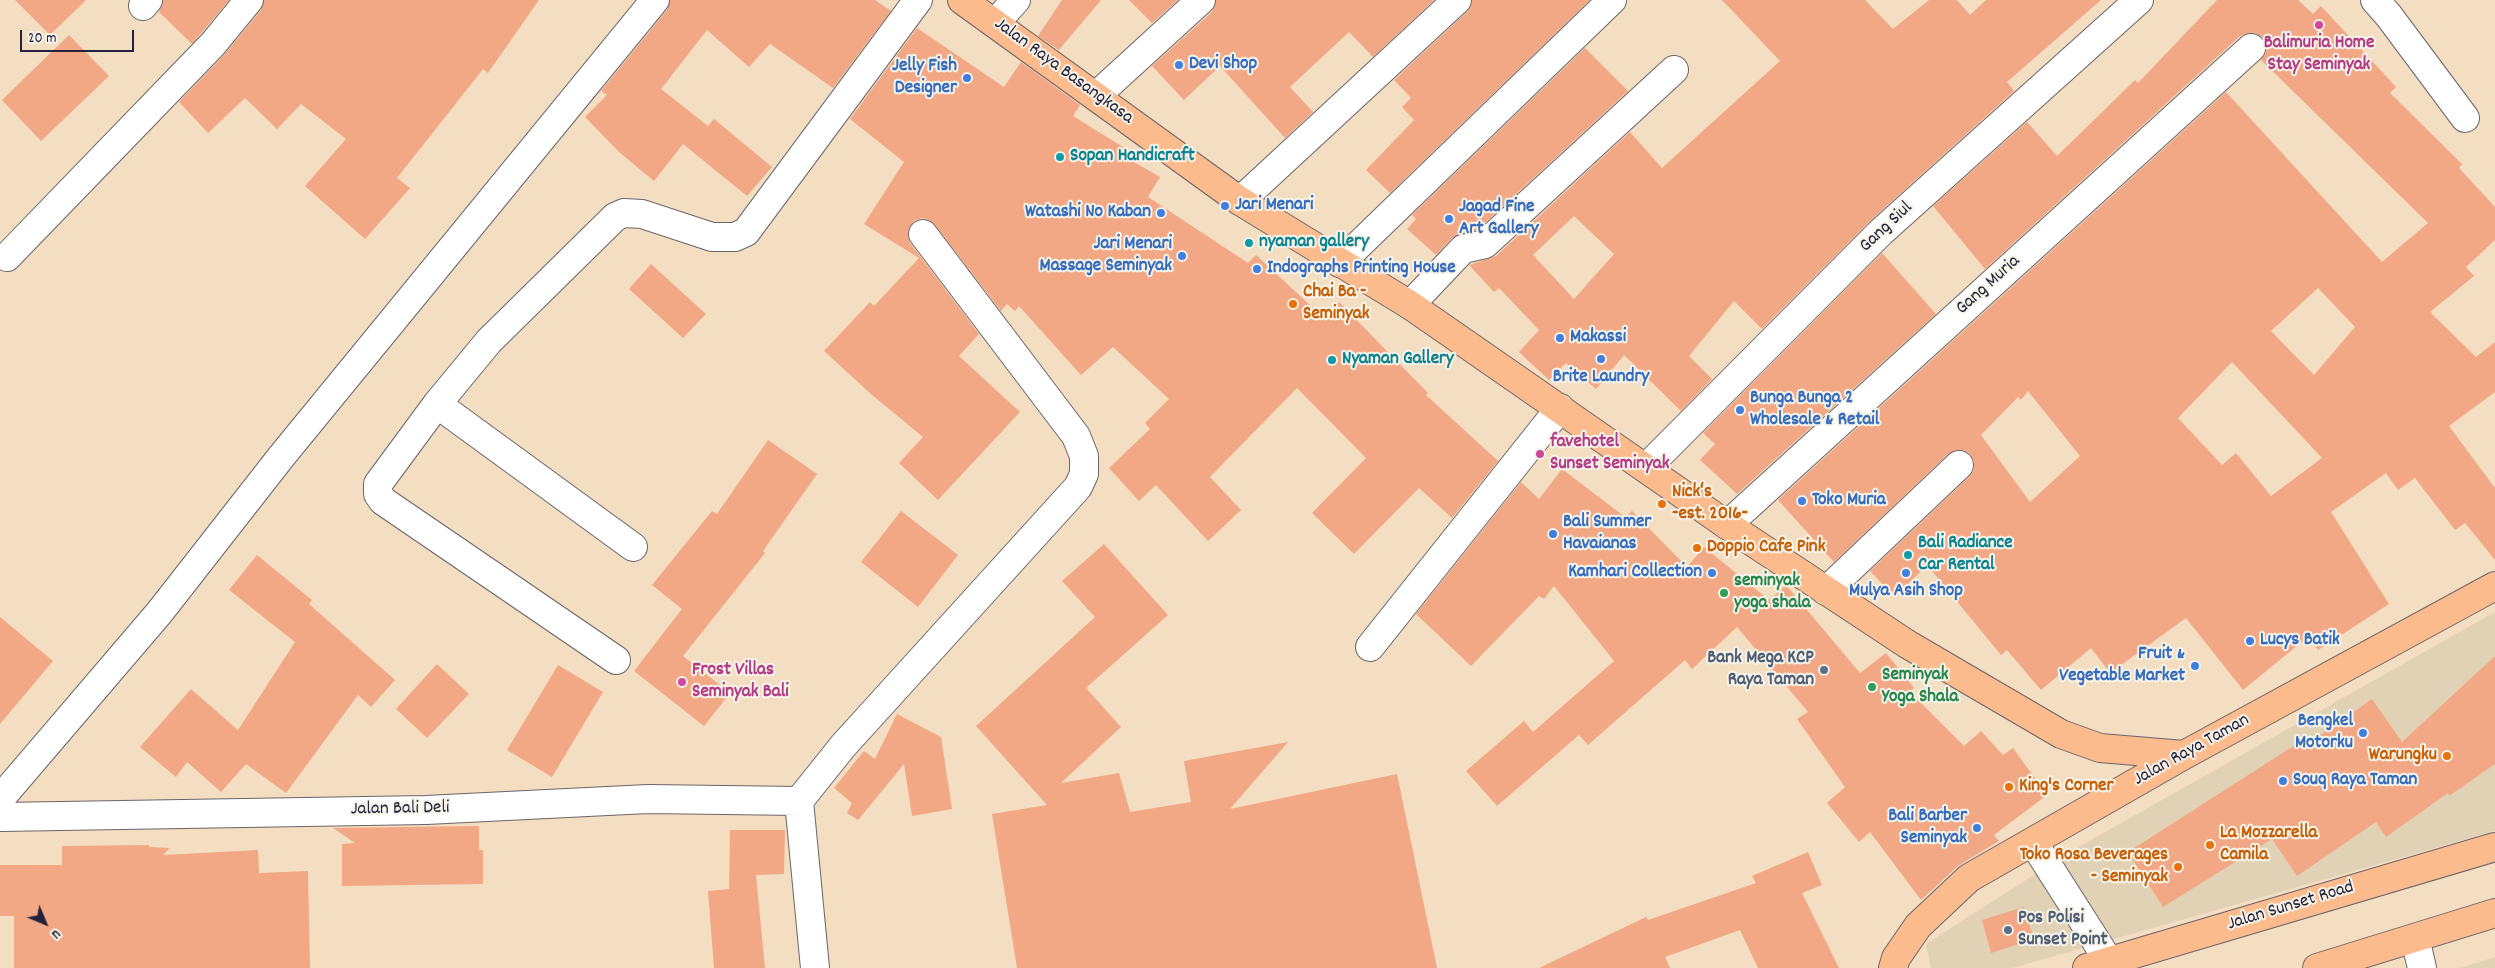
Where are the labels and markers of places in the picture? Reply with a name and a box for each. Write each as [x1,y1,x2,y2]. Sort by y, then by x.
marker: Balimuria Home Stay Seminyak [2313,19,2325,31]
place label: Balimuria Home Stay Seminyak [2264,33,2374,77]
place label: Devi Shop [1189,54,1257,76]
place label: Jelly Fish Designer [892,56,957,100]
marker: Devi Shop [1173,59,1185,71]
marker: Jelly Fish Designer [961,72,973,84]
place label: Sopan Handicraft [1070,146,1195,168]
marker: Sopan Handicraft [1054,151,1066,163]
place label: Jari Menari [1235,195,1313,217]
place label: Jagad Fine Art Gallery [1459,197,1538,241]
marker: Jari Menari [1219,200,1231,212]
place label: Watashi No Kaban [1025,202,1151,224]
marker: Watashi No Kaban [1155,207,1167,219]
marker: Jagad Fine Art Gallery [1443,213,1455,225]
place label: nyaman gallery [1259,232,1369,254]
place label: Jari Menari Massage Seminyak [1040,234,1172,278]
marker: nyaman gallery [1243,237,1255,249]
marker: Jari Menari Massage Seminyak [1176,250,1188,262]
place label: Indographs Printing House [1267,258,1456,280]
marker: Indographs Printing House [1251,263,1263,275]
place label: Chai Ba - Seminyak [1303,282,1369,326]
marker: Chai Ba - Seminyak [1287,298,1299,310]
place label: Makassi [1570,327,1626,349]
marker: Makassi [1554,332,1566,344]
place label: Nyaman Gallery [1342,349,1454,371]
marker: Brite Laundry [1595,353,1607,365]
marker: Nyaman Gallery [1326,354,1338,366]
place label: Brite Laundry [1553,367,1649,389]
place label: Bunga Bunga 2 Wholesale & Retail [1750,388,1879,432]
marker: Bunga Bunga 2 Wholesale & Retail [1734,404,1746,416]
place label: favehotel Sunset Seminyak [1550,432,1670,476]
marker: favehotel Sunset Seminyak [1534,448,1546,460]
place label: Nick‘s -est. 2016- [1672,482,1748,526]
place label: Toko Muria [1812,490,1886,512]
marker: Toko Muria [1796,495,1808,507]
marker: Nick‘s -est. 2016- [1656,498,1668,510]
place label: Bali Summer Havaianas [1563,512,1651,556]
marker: Bali Summer Havaianas [1547,528,1559,540]
place label: Bali Radiance Car Rental [1918,533,2013,577]
place label: Doppio Cafe Pink [1707,537,1825,559]
marker: Doppio Cafe Pink [1691,542,1703,554]
marker: Bali Radiance Car Rental [1902,549,1914,561]
place label: Kamhari Collection [1568,562,1702,584]
marker: Kamhari Collection [1706,567,1718,579]
marker: Mulya Asih Shop [1900,567,1912,579]
place label: seminyak yoga shala [1734,571,1811,615]
place label: Mulya Asih Shop [1849,581,1963,603]
marker: seminyak yoga shala [1718,587,1730,599]
place label: Lucys Batik [2260,630,2340,652]
marker: Lucys Batik [2244,635,2256,647]
place label: Fruit & Vegetable Market [2059,644,2185,688]
place label: Bank Mega KCP Raya Taman [1707,648,1814,692]
place label: Frost Villas Seminyak Bali [692,660,789,704]
marker: Fruit & Vegetable Market [2189,660,2201,672]
marker: Bank Mega KCP Raya Taman [1818,664,1830,676]
place label: Seminyak Yoga Shala [1882,665,1958,709]
marker: Frost Villas Seminyak Bali [676,676,688,688]
marker: Seminyak Yoga Shala [1866,681,1878,693]
place label: Bengkel Motorku [2295,711,2353,755]
marker: Bengkel Motorku [2357,727,2369,739]
place label: Warungku [2369,745,2437,767]
marker: Warungku [2441,750,2453,762]
place label: Souq Raya Taman [2293,770,2417,792]
marker: Souq Raya Taman [2277,775,2289,787]
place label: King's Corner [2019,776,2114,798]
marker: King's Corner [2003,781,2015,793]
place label: Bali Barber Seminyak [1888,806,1967,850]
marker: Bali Barber Seminyak [1971,822,1983,834]
place label: La Mozzarella Camila [2220,823,2317,867]
marker: La Mozzarella Camila [2204,839,2216,851]
place label: Toko Rosa Beverages - Seminyak [2020,845,2168,889]
marker: Toko Rosa Beverages - Seminyak [2172,861,2184,873]
place label: Pos Polisi Sunset Point [2018,908,2107,952]
marker: Pos Polisi Sunset Point [2002,924,2014,936]

